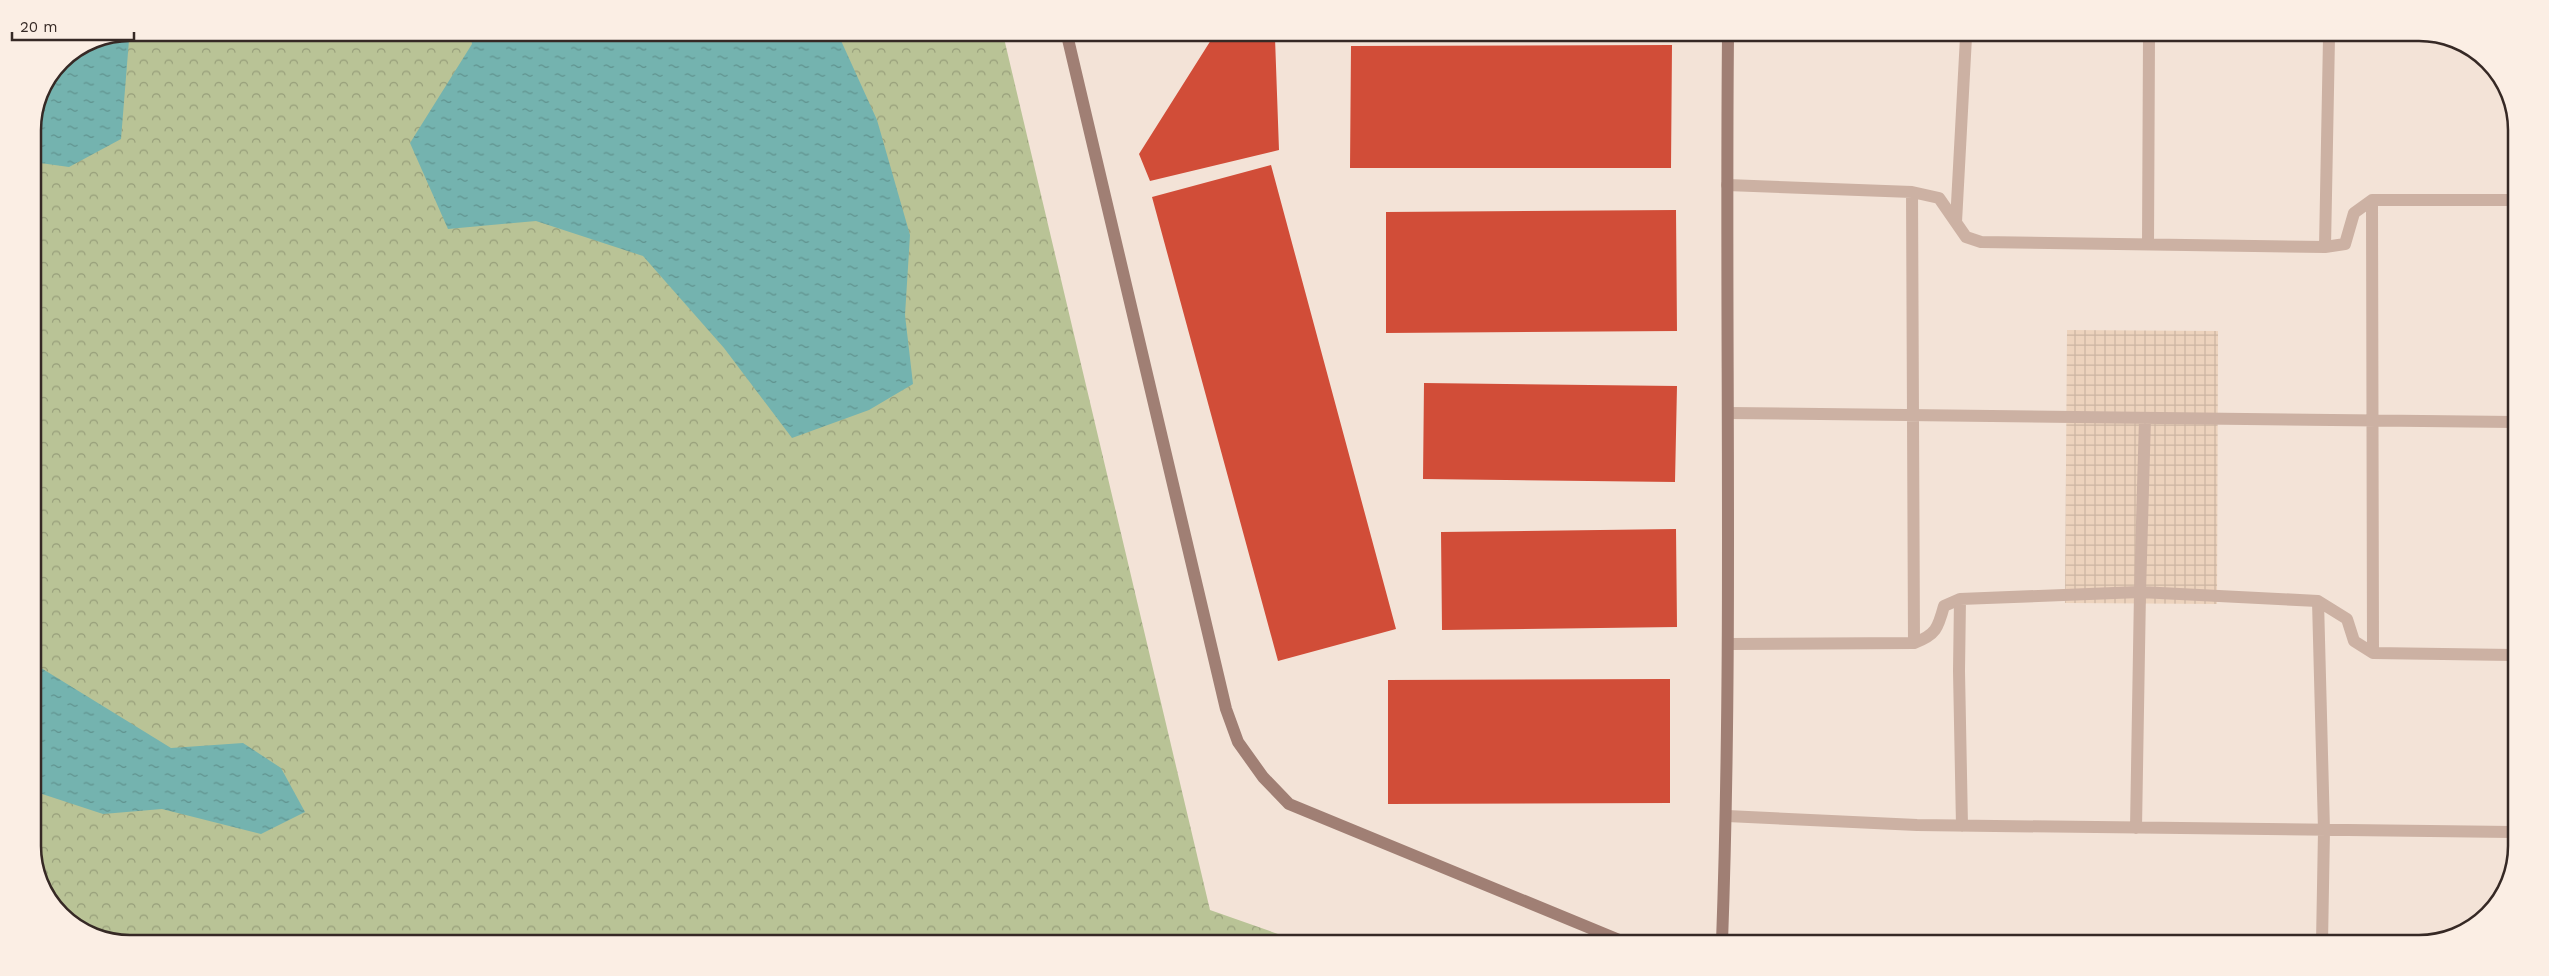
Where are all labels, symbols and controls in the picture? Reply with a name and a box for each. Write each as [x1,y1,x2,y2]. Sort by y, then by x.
scale bar [12,10,135,42]
text: 20 m [20,18,58,36]

